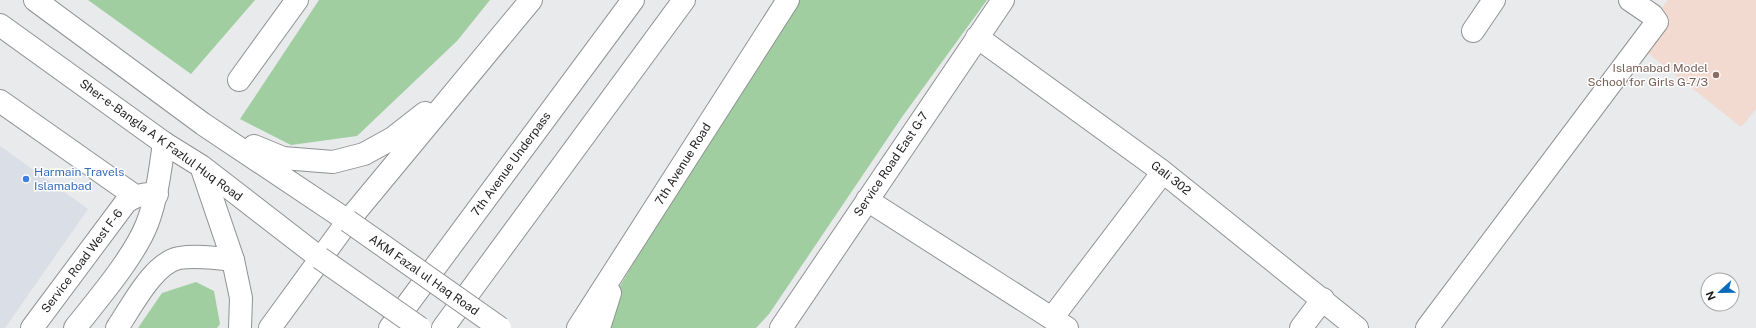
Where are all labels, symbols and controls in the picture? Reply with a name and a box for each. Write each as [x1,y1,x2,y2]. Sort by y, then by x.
place label: Islamabad Model School for Girls G-7/3 [1588,61,1708,89]
marker: Islamabad Model School for Girls G-7/3 [1711,70,1721,80]
street label: Sher-e-Bangla A K Fazlul Huq Road [77,76,245,204]
street label: 7th Avenue Underpass [468,109,554,219]
street label: Service Road East G-7 [851,109,931,219]
street label: 7th Avenue Road [652,120,714,208]
street label: Gali 302 [1148,158,1194,198]
place label: Harmain Travels Islamabad [34,165,124,193]
marker: Harmain Travels Islamabad [21,174,31,184]
street label: Service Road West F-6 [38,206,126,316]
street label: AKM Fazal ul Haq Road [366,232,482,318]
north arrow [1700,272,1740,312]
text: N [1704,290,1718,302]

